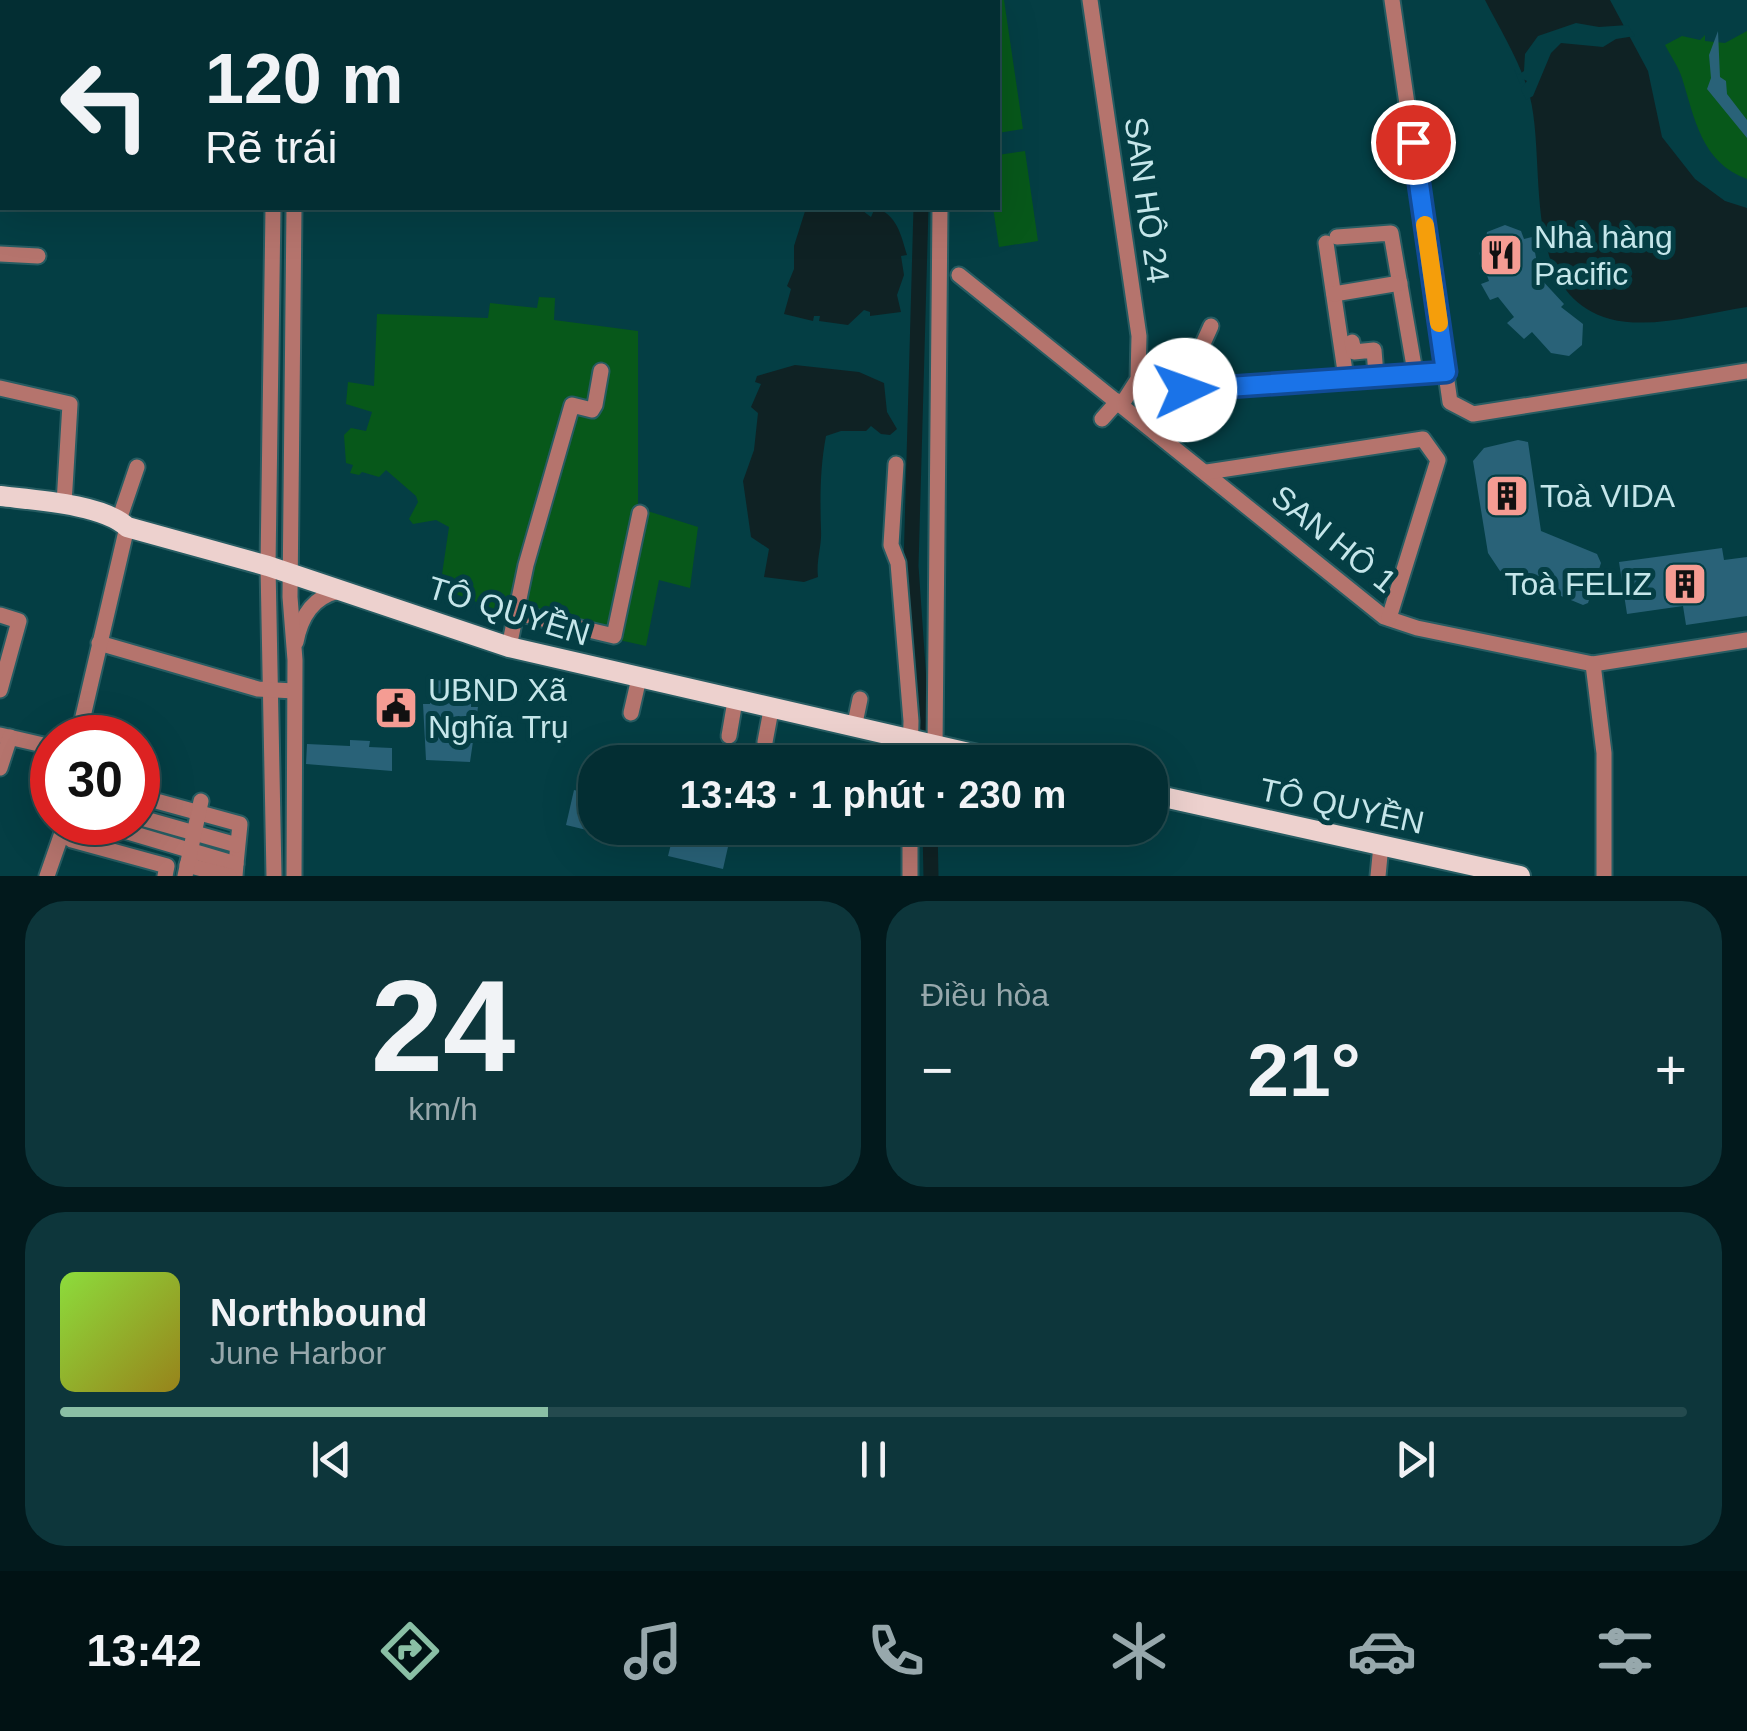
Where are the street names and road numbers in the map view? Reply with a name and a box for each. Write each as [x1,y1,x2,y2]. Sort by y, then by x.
street label: SAN HÔ 24 [1118,115,1176,285]
street label: SAN HÔ 1 [1265,478,1403,600]
street label: TÔ QUYỀN [424,569,594,653]
street label: TÔ QUYỀN [1257,771,1427,841]

